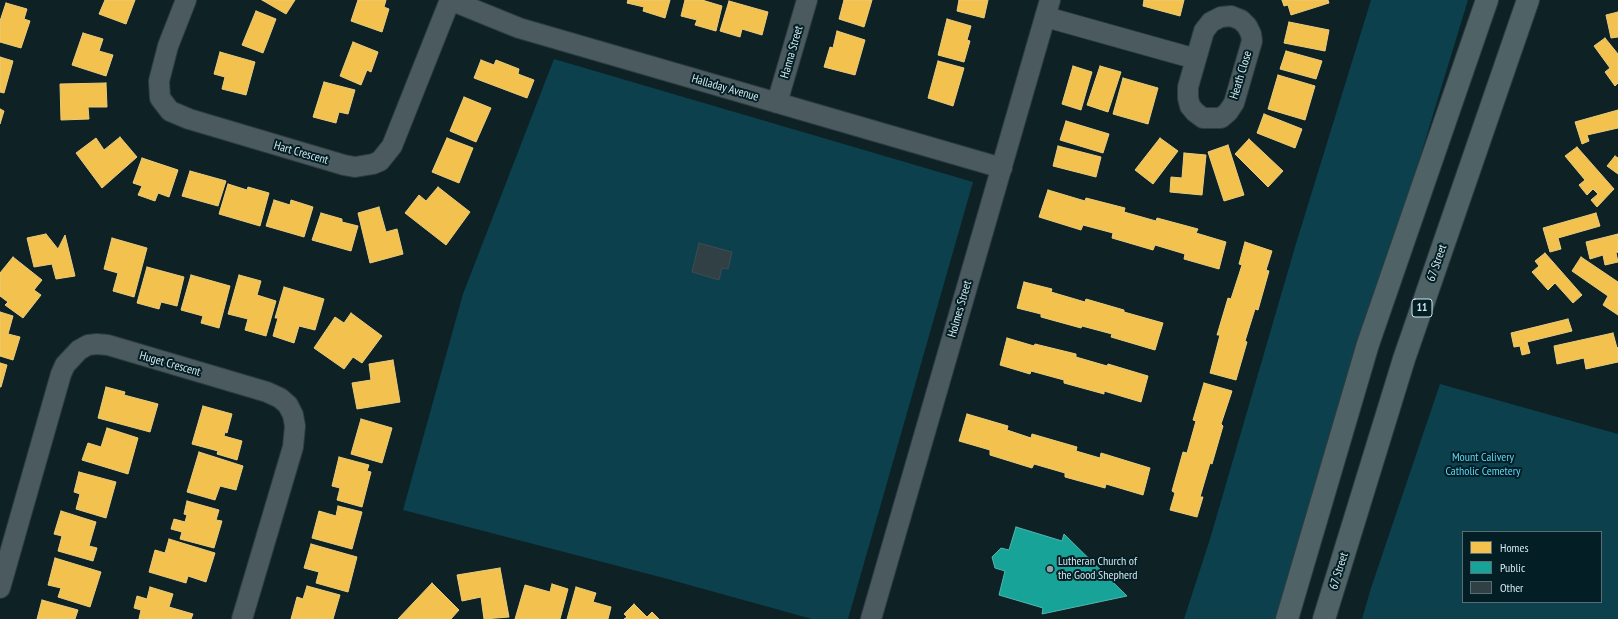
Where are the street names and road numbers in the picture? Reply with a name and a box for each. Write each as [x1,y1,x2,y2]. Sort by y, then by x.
street label: Hanna Street [778,24,806,80]
street label: Heath Close [1227,49,1255,101]
street label: Halladay Avenue [690,72,760,104]
street label: Hart Crescent [272,138,330,168]
street label: 67 Street [1424,243,1450,283]
street label: Holmes Street [945,279,975,339]
road number: 11 [1412,299,1432,317]
street label: Huget Crescent [138,348,202,380]
street label: 67 Street [1327,551,1351,591]

